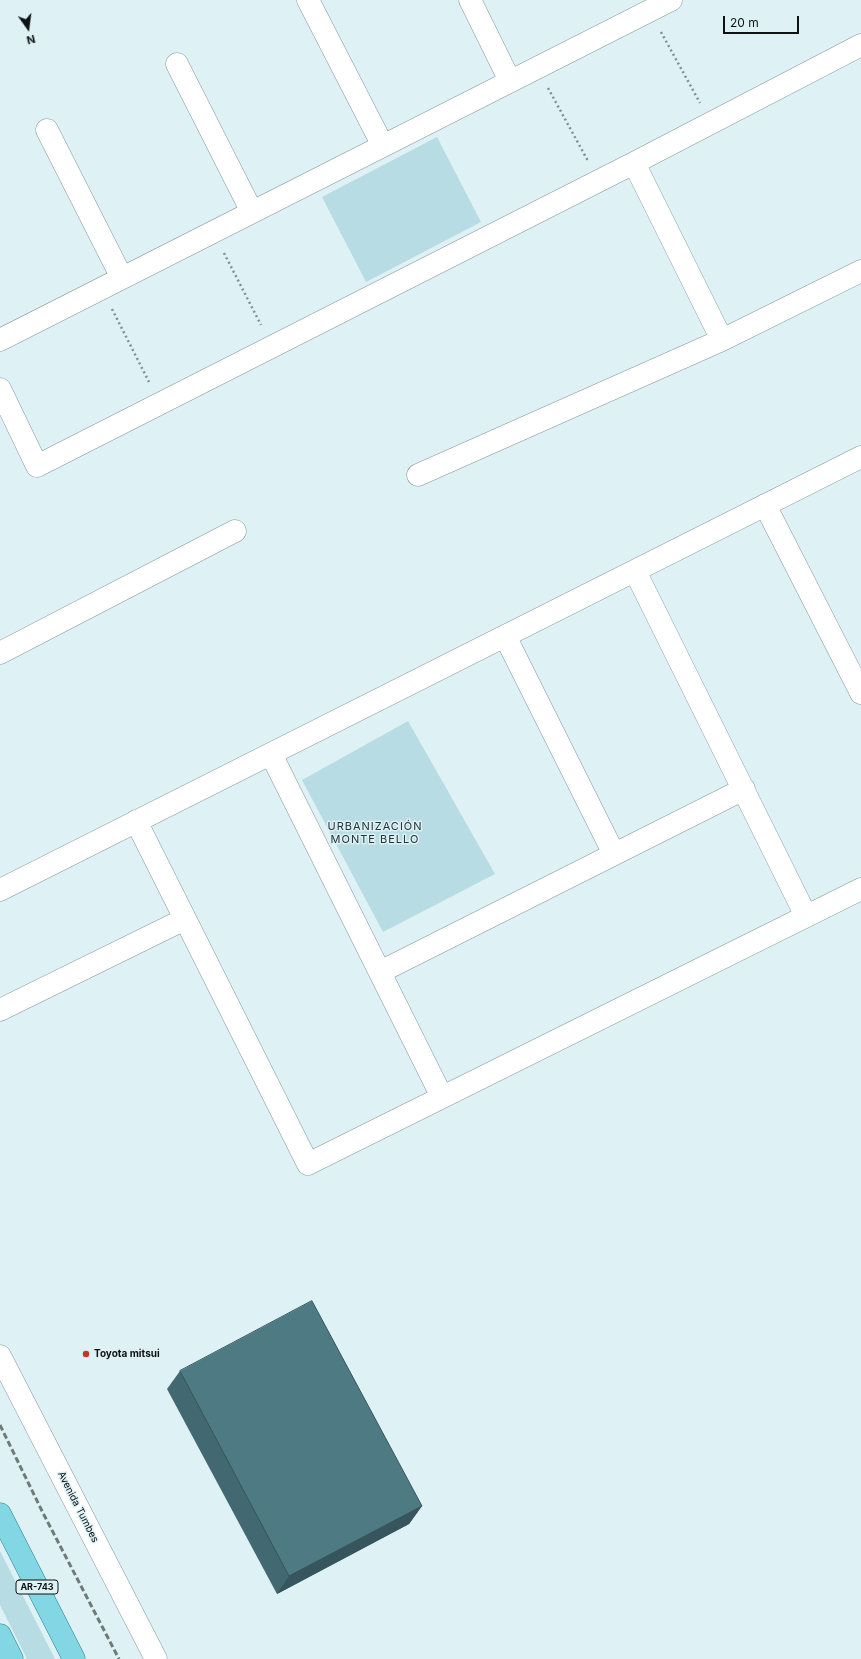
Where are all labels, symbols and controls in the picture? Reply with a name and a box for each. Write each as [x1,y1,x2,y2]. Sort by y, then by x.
north arrow [8,8,48,48]
scale bar [725,8,801,34]
text: 20 m [730,15,759,30]
text: N [25,32,37,47]
district label: URBANIZACIÓN MONTE BELLO [327,820,423,846]
place label: Toyota mitsui [94,1348,160,1360]
marker: Toyota mitsui [81,1349,91,1359]
street label: Avenida Tumbes [55,1470,101,1544]
road number: AR-743 [16,1580,58,1594]

